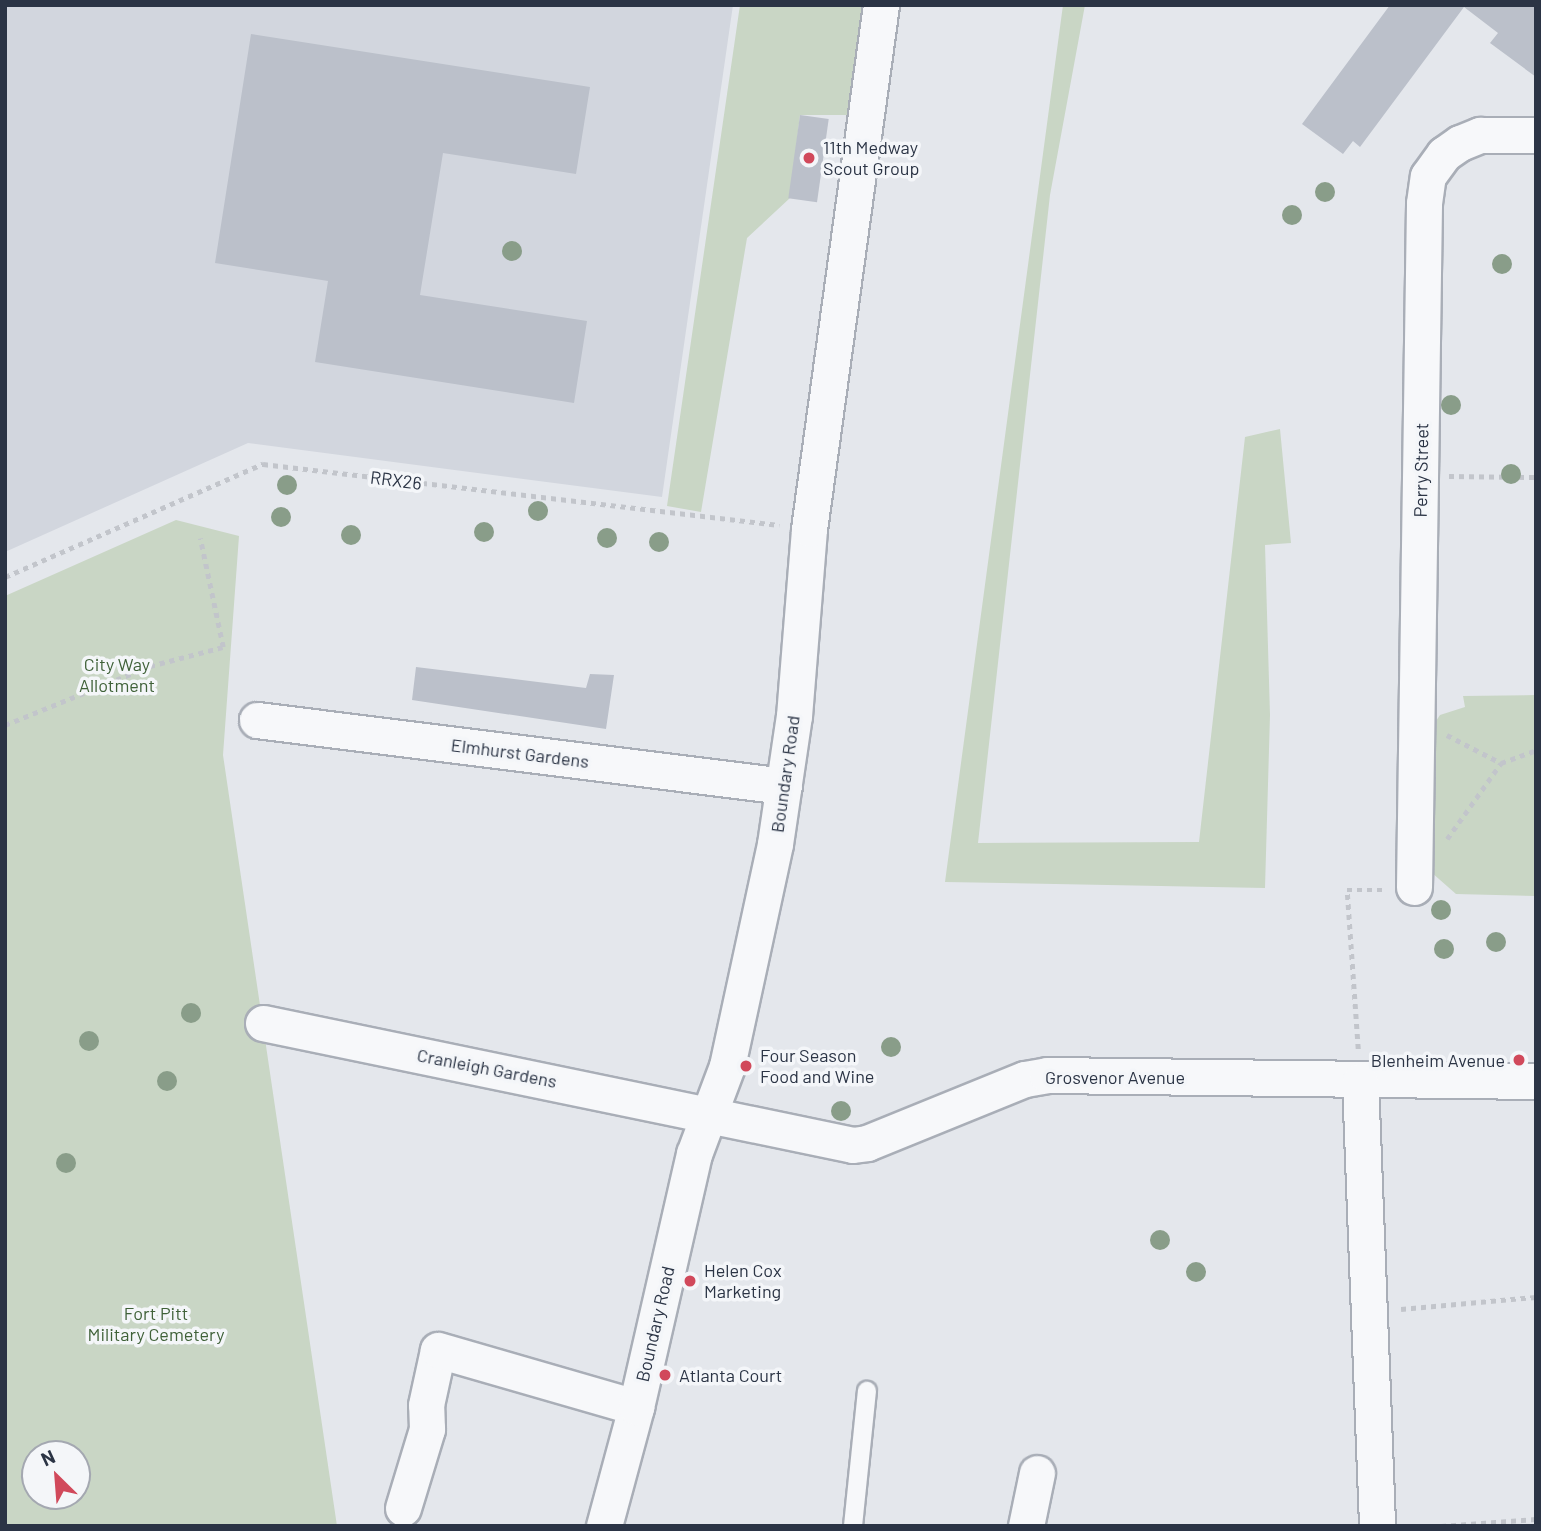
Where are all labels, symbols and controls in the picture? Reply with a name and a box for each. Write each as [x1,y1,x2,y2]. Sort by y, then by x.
place label: 11th Medway Scout Group [823,137,919,180]
marker: 11th Medway Scout Group [801,150,817,166]
street label: Perry Street [1409,423,1433,517]
street label: RRX26 [369,466,423,494]
park label: City Way Allotment [79,654,155,696]
street label: Boundary Road [766,714,804,834]
street label: Elmhurst Gardens [450,734,590,772]
street label: Cranleigh Gardens [415,1044,559,1092]
place label: Four Season Food and Wine [760,1045,874,1088]
place label: Blenheim Avenue [1371,1049,1505,1071]
marker: Blenheim Avenue [1511,1052,1527,1068]
marker: Four Season Food and Wine [738,1058,754,1074]
street label: Grosvenor Avenue [1045,1066,1185,1088]
place label: Helen Cox Marketing [704,1260,781,1302]
street label: Boundary Road [631,1264,679,1384]
marker: Helen Cox Marketing [682,1273,698,1289]
park label: Fort Pitt Military Cemetery [88,1303,224,1346]
place label: Atlanta Court [679,1364,782,1386]
marker: Atlanta Court [657,1367,673,1383]
north arrow [21,1440,91,1510]
text: N [37,1444,58,1470]

